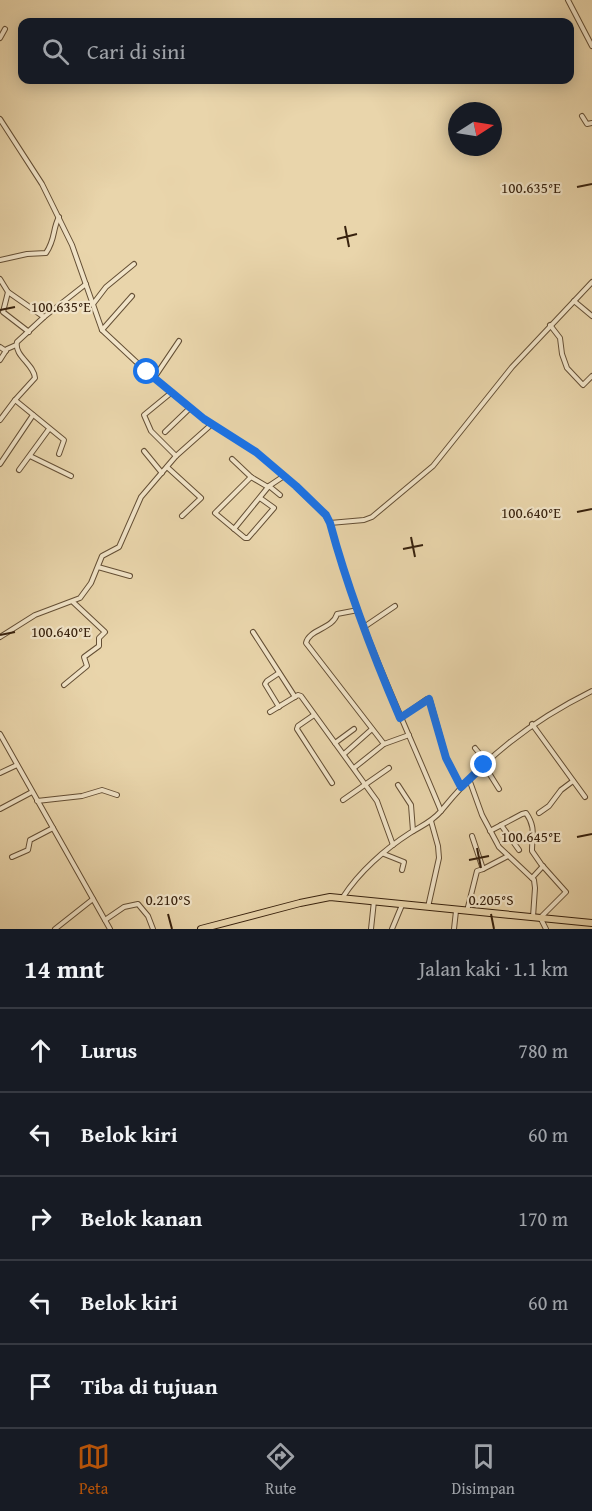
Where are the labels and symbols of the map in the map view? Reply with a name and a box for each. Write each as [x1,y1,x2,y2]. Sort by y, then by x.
north arrow [448,102,502,156]
text: 100.635°E [501,177,561,198]
text: 100.635°E [31,296,91,317]
route start [133,358,159,384]
text: 100.640°E [501,502,561,523]
text: 100.640°E [31,621,91,642]
route end [470,751,496,777]
text: 100.645°E [501,826,561,847]
text: 0.210°S [145,889,191,910]
text: 0.205°S [468,889,514,910]

